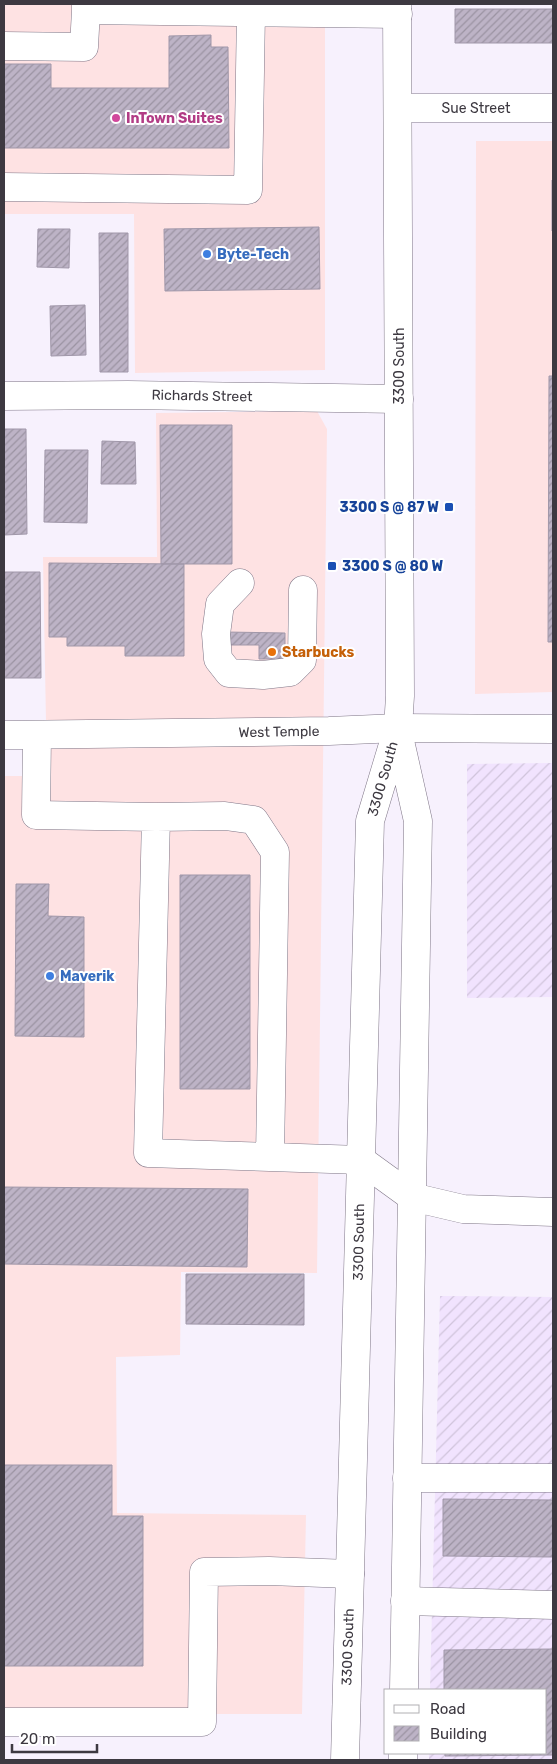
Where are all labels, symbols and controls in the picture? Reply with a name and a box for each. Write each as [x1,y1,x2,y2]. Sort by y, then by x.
street label: Sue Street [442,100,511,117]
place label: InTown Suites [126,110,223,127]
marker: InTown Suites [110,112,122,124]
place label: Byte-Tech [217,246,289,263]
marker: Byte-Tech [201,248,213,260]
street label: 3300 South [391,327,408,405]
street label: Richards Street [151,387,253,405]
place label: 3300 S @ 87 W [339,499,439,516]
marker: 3300 S @ 87 W [443,501,455,513]
place label: 3300 S @ 80 W [342,558,443,575]
marker: 3300 S @ 80 W [326,560,338,572]
place label: Starbucks [282,644,355,661]
marker: Starbucks [266,646,278,658]
street label: West Temple [238,723,320,741]
street label: 3300 South [364,740,402,818]
place label: Maverik [60,968,115,985]
marker: Maverik [44,970,56,982]
street label: 3300 South [350,1203,368,1281]
street label: 3300 South [338,1608,358,1686]
legend [384,1689,547,1754]
text: Road [430,1700,466,1718]
scale bar [12,1722,98,1754]
text: Building [430,1725,487,1743]
text: 20 m [20,1730,55,1748]

